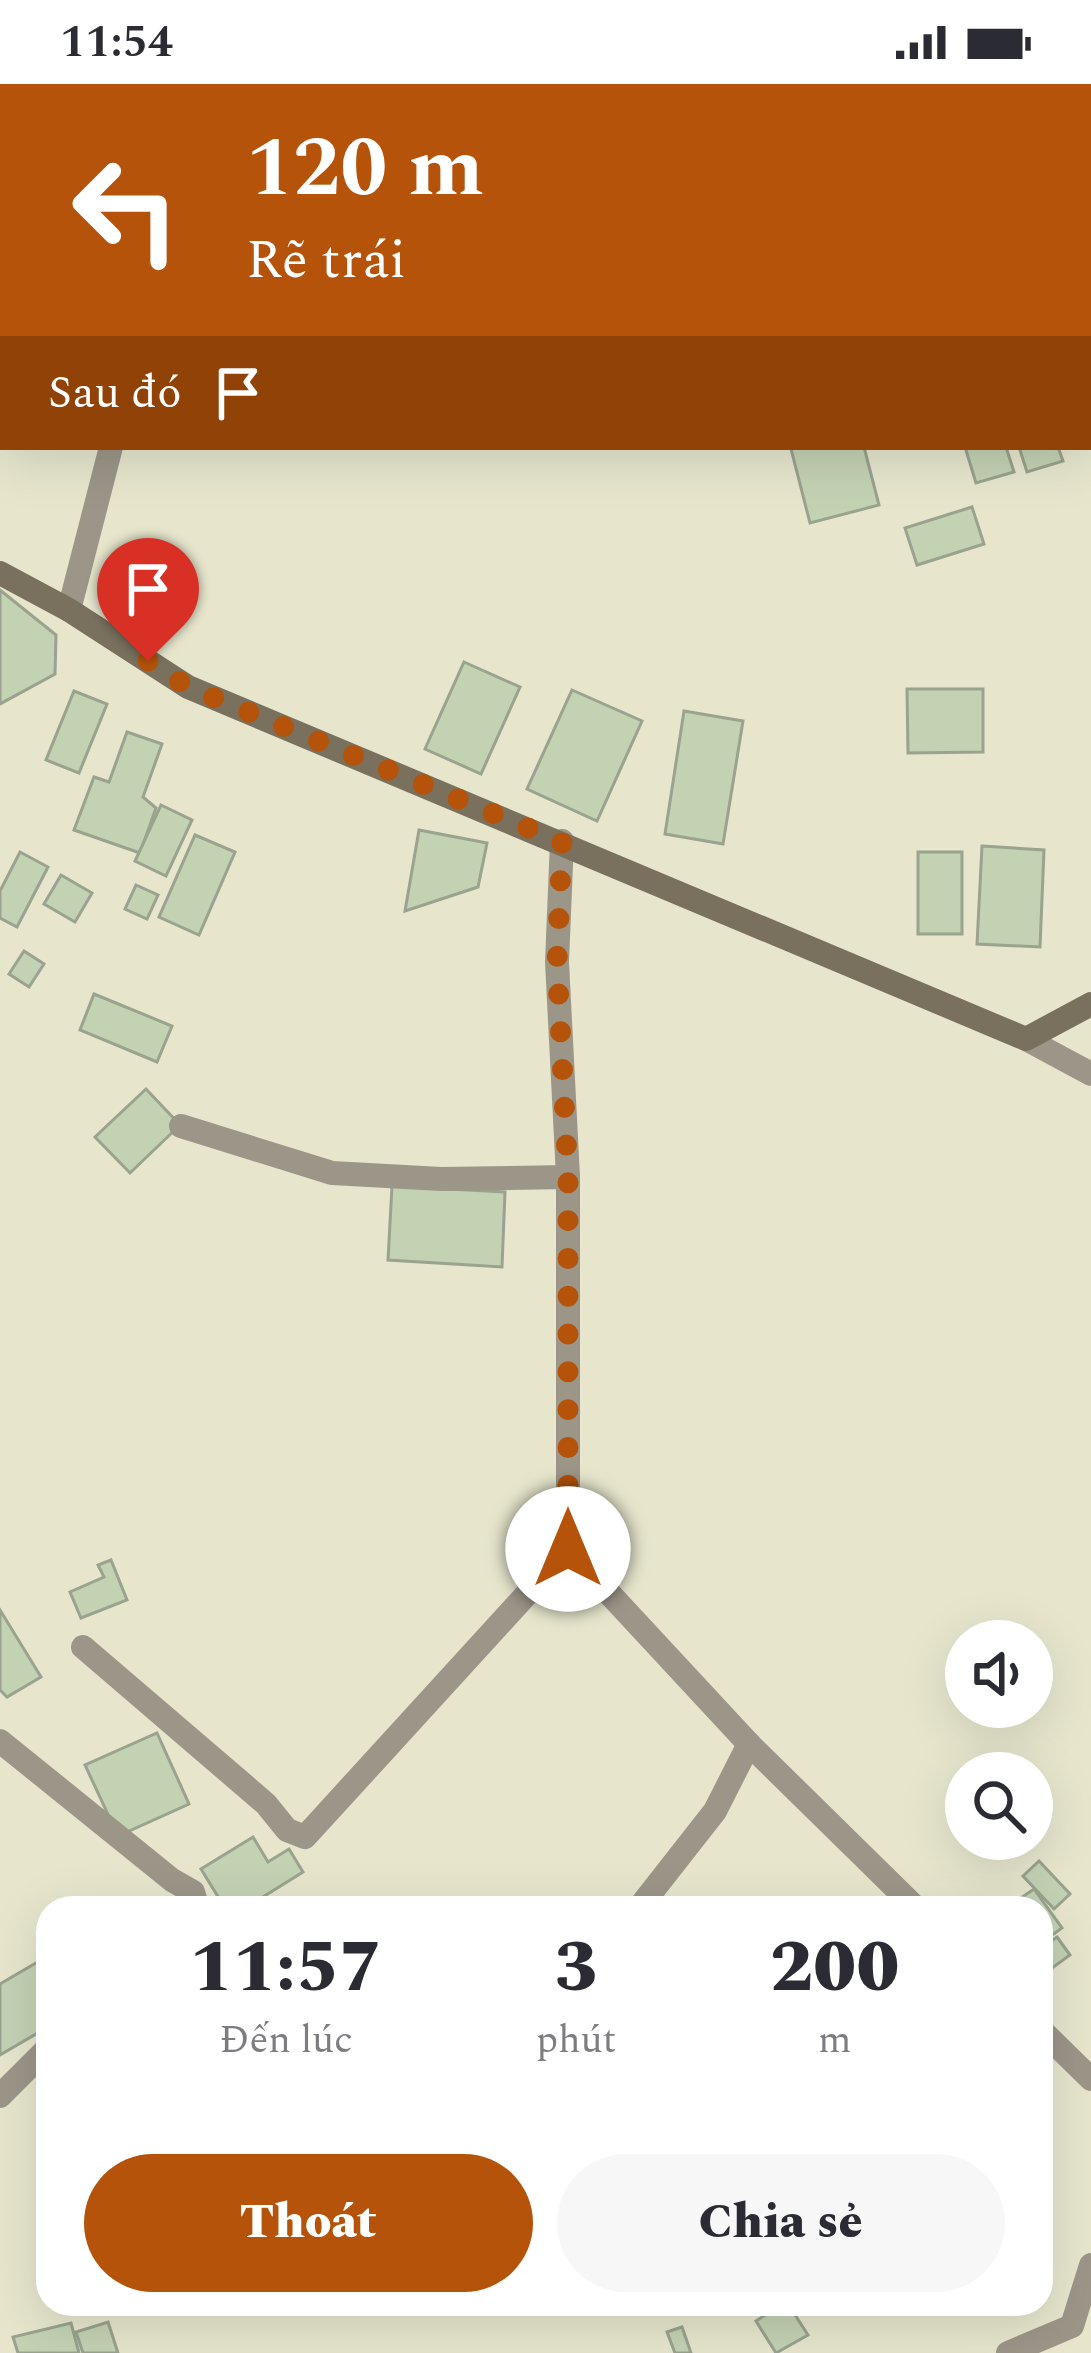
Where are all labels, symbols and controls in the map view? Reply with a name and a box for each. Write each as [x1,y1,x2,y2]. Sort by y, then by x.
text: 11:54 [60,8,173,77]
text: 120 m [246,105,484,233]
icon: left [48,132,204,288]
text: Rẽ trái [246,220,406,302]
text: Sau đó [48,359,181,428]
icon: arrive [205,360,271,426]
pin [97,538,199,661]
icon: arrive [115,556,181,622]
position arrow [505,1486,631,1612]
map controls [945,1620,1053,1860]
button: sound [945,1620,1053,1728]
button: search [945,1752,1053,1860]
text: 11:57 [189,1914,382,2023]
text: 3 [555,1914,598,2023]
text: 200 [770,1914,899,2023]
text: Đến lúc [219,2011,353,2070]
text: phút [536,2011,616,2070]
text: m [818,2011,851,2070]
button: Thoát [84,2154,533,2292]
button: Chia sẻ [557,2154,1005,2292]

